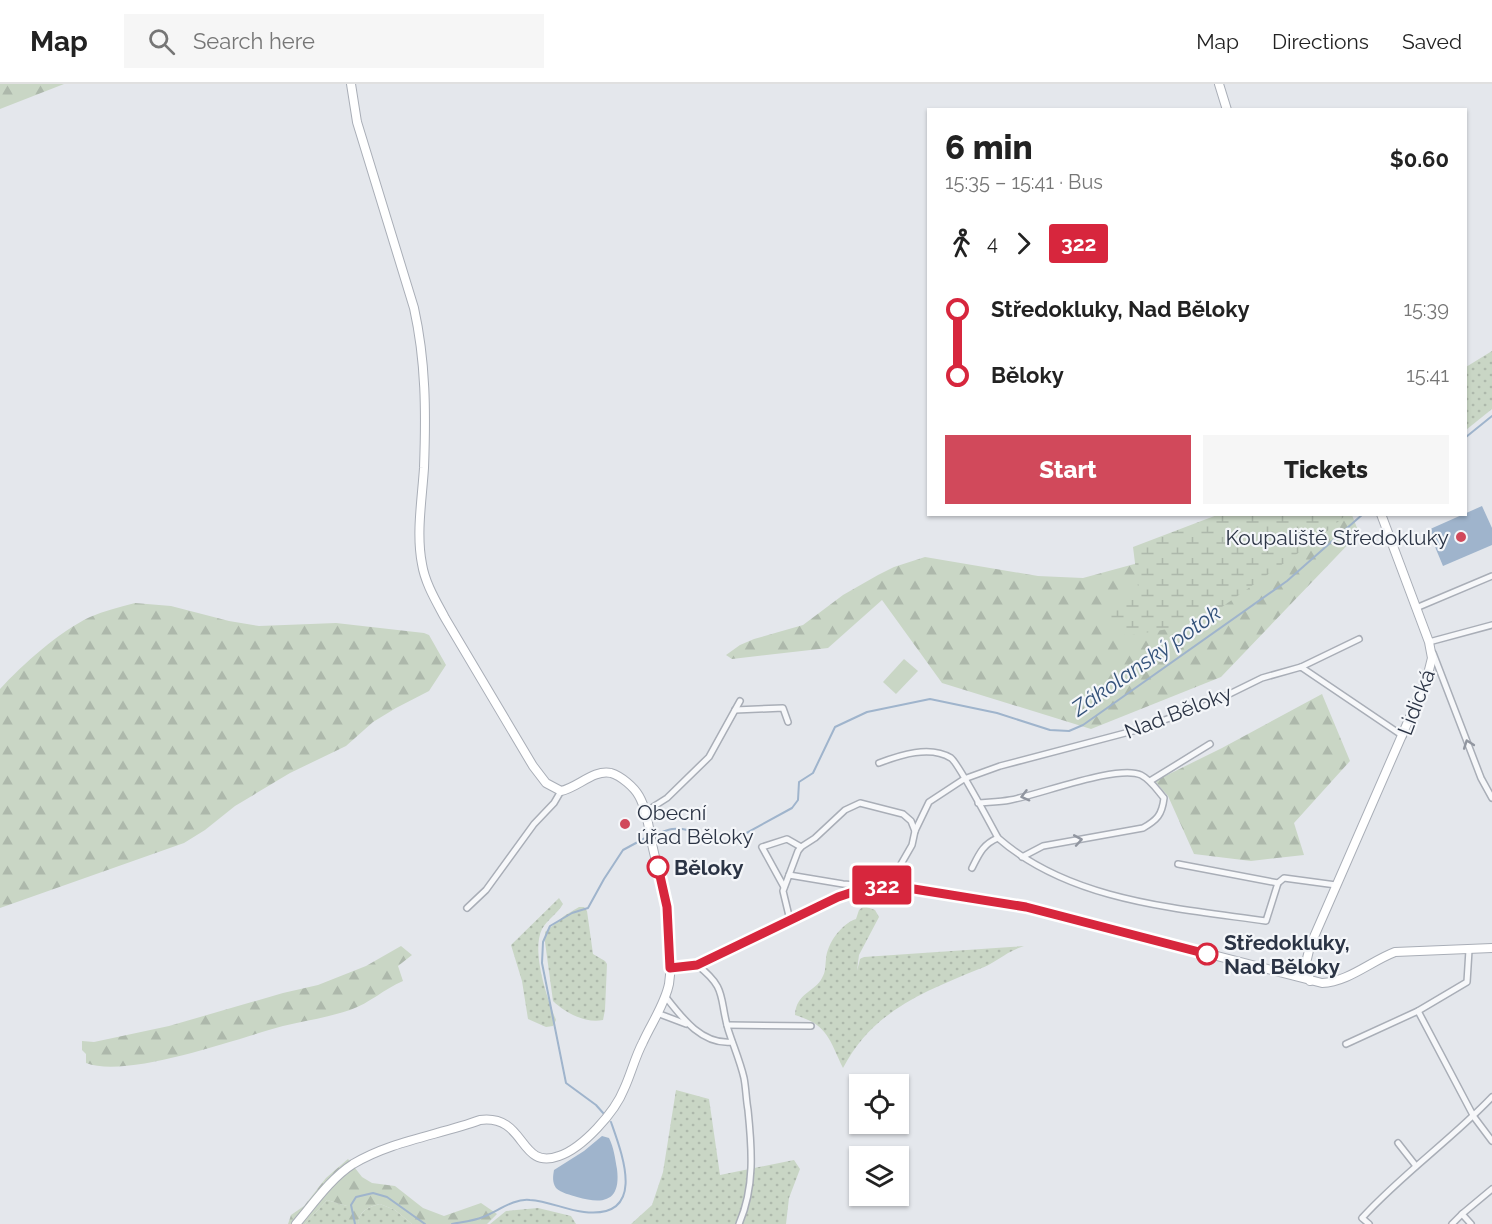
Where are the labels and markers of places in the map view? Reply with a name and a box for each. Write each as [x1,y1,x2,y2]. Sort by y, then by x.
place label: Koupaliště Středokluky [1225,525,1449,550]
marker: Koupaliště Středokluky [1454,530,1468,544]
place label: Obecní úřad Běloky [637,800,754,849]
marker: Obecní úřad Běloky [618,817,632,831]
place label: Běloky [674,855,744,880]
marker: Běloky [647,856,669,878]
place label: Středokluky, Nad Běloky [1224,930,1350,979]
marker: Středokluky, Nad Běloky [1196,943,1218,965]

